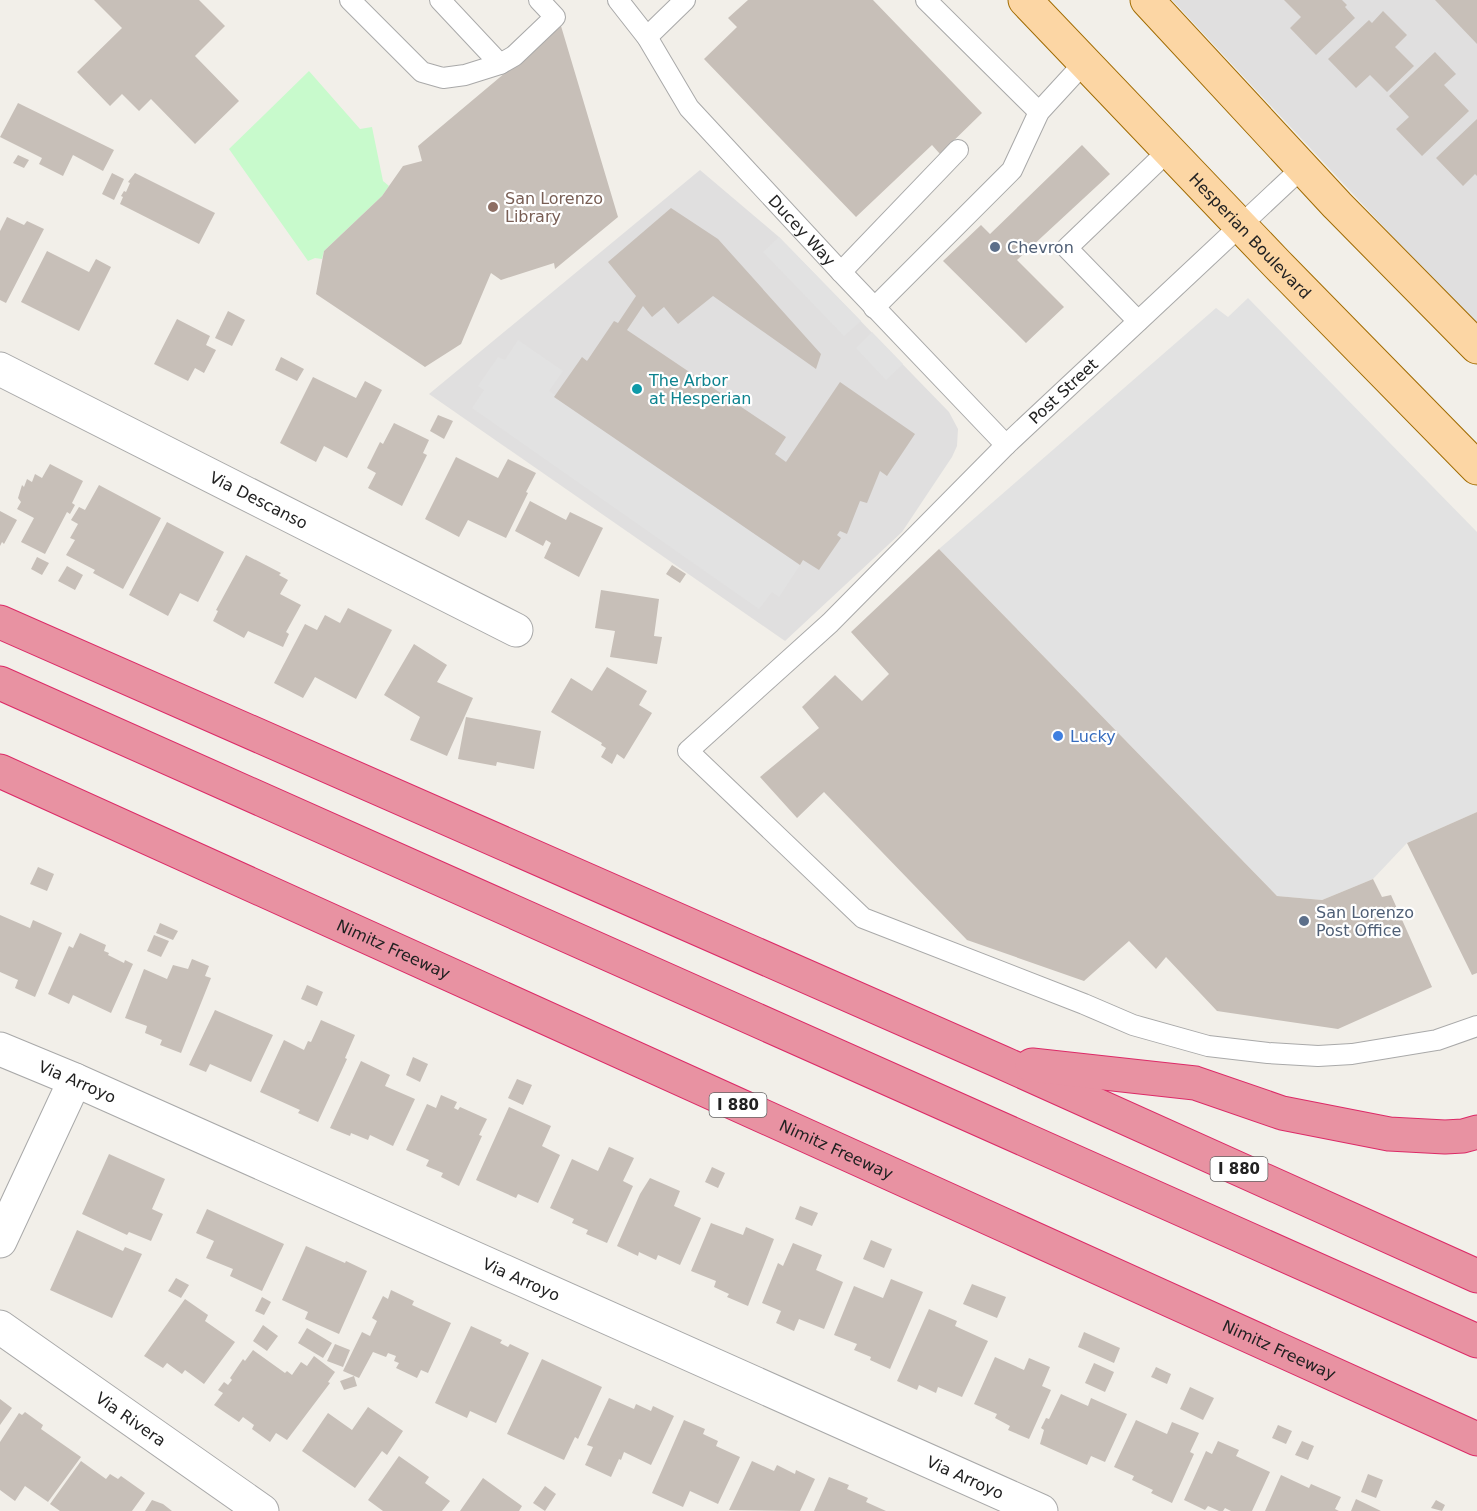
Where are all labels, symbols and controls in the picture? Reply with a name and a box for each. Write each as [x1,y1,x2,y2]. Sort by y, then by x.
street label: Hesperian Boulevard [1185,169,1315,303]
place label: San Lorenzo Library [505,189,603,226]
street label: Ducey Way [764,191,839,270]
marker: San Lorenzo Library [486,200,500,214]
place label: Chevron [1007,238,1074,257]
marker: Chevron [988,240,1002,254]
street label: Post Street [1025,355,1102,428]
place label: The Arbor at Hesperian [648,371,751,408]
marker: The Arbor at Hesperian [630,382,644,396]
street label: Via Descanso [206,468,311,533]
place label: Lucky [1070,727,1116,746]
marker: Lucky [1051,729,1065,743]
place label: San Lorenzo Post Office [1316,903,1414,940]
marker: San Lorenzo Post Office [1297,914,1311,928]
street label: Nimitz Freeway [334,916,453,983]
street label: Via Arroyo [36,1057,119,1107]
road number: I 880 [710,1093,766,1117]
street label: Nimitz Freeway [776,1116,896,1184]
road number: I 880 [1210,1157,1268,1181]
street label: Via Arroyo [480,1254,563,1305]
street label: Nimitz Freeway [1219,1316,1339,1384]
street label: Via Rivera [92,1388,169,1450]
street label: Via Arroyo [924,1452,1007,1503]

